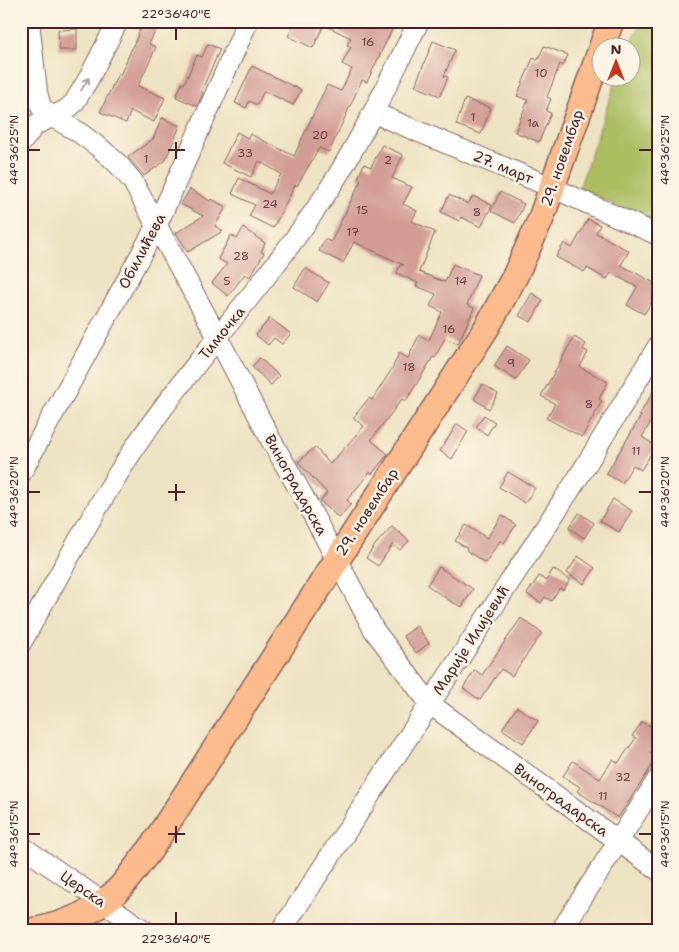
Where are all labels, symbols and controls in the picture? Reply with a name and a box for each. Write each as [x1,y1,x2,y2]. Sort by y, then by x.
text: 22°36'40"E [141,6,211,22]
house number: 16 [361,34,375,50]
north arrow [592,38,642,88]
text: N [610,40,622,58]
house number: 10 [534,65,548,81]
one-way arrow [81,78,91,92]
street label: 29. новембар [536,107,588,209]
house number: 1 [470,109,476,125]
text: 44°36'25"N [6,115,22,185]
house number: 1a [527,115,540,131]
text: 44°36'25"N [657,115,673,185]
house number: 20 [312,127,328,143]
house number: 33 [237,145,253,161]
street label: 27. март [470,145,537,189]
house number: 1 [143,151,149,167]
house number: 2 [384,152,392,168]
house number: 24 [262,196,278,212]
house number: 15 [356,202,368,218]
house number: 8 [473,204,481,220]
street label: Обилићева [114,209,171,292]
house number: 17 [347,224,359,240]
house number: 28 [233,248,249,264]
house number: 5 [223,273,231,289]
house number: 14 [455,273,467,289]
street label: Тимочка [194,302,250,364]
house number: 16 [442,321,456,337]
house number: 9 [507,355,515,371]
house number: 18 [402,359,416,375]
house number: 8 [585,396,593,412]
street label: Виноградарска [260,431,332,540]
house number: 11 [631,443,641,459]
text: 44°36'20"N [6,456,22,528]
text: 44°36'20"N [657,456,673,528]
street label: 29. новембар [331,464,403,560]
street label: Марије Илијевић [428,581,514,699]
street label: Виноградарска [510,759,613,842]
house number: 32 [615,769,631,785]
house number: 11 [598,788,608,804]
text: 44°36'15"N [6,800,22,868]
text: 44°36'15"N [657,800,673,868]
street label: Церска [56,866,111,912]
text: 22°36'40"E [141,931,211,947]

